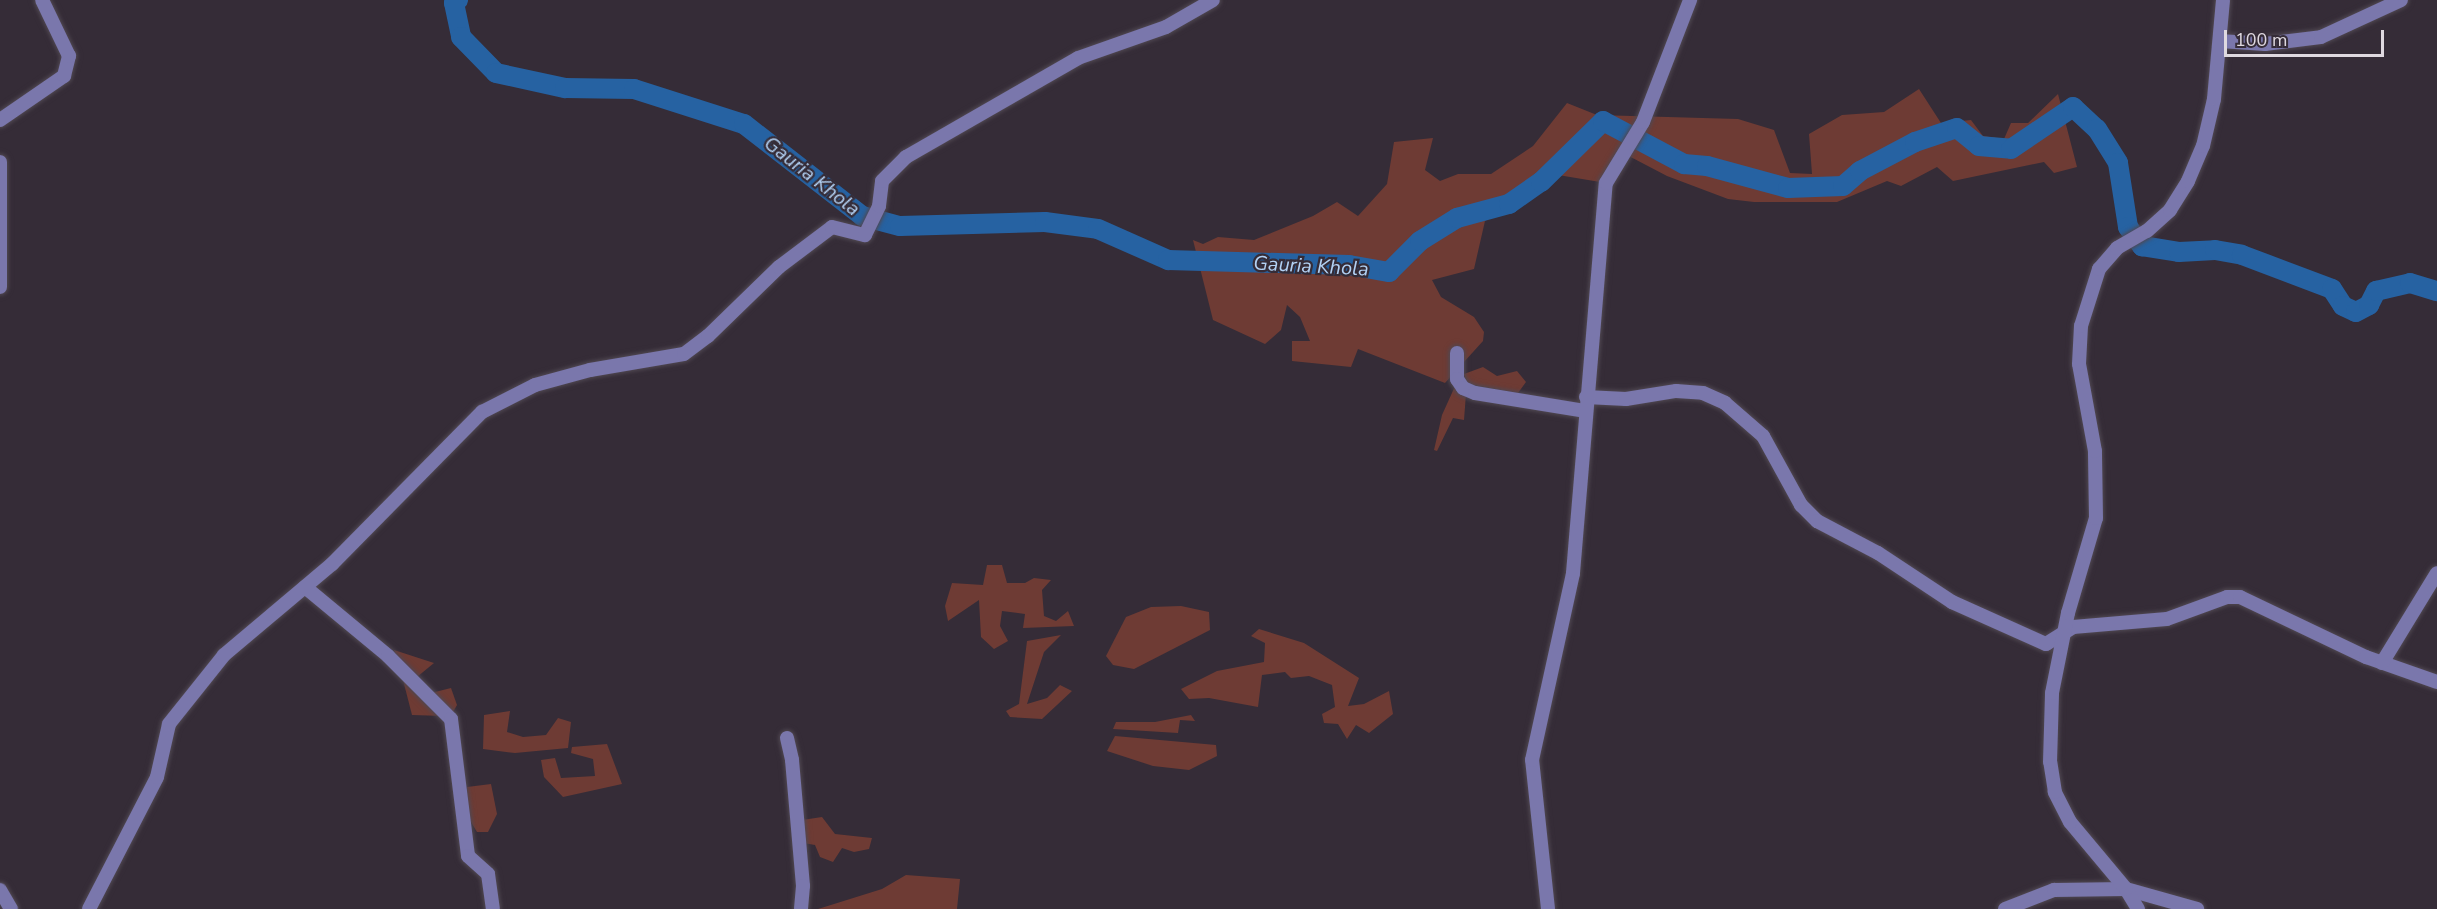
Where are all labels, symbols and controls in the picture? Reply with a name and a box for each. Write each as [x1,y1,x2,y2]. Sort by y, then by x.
scale bar [2227,18,2388,56]
text: 100 m [2235,28,2287,52]
water label: Gauria Khola [759,131,865,221]
water label: Gauria Khola [1253,251,1369,281]

